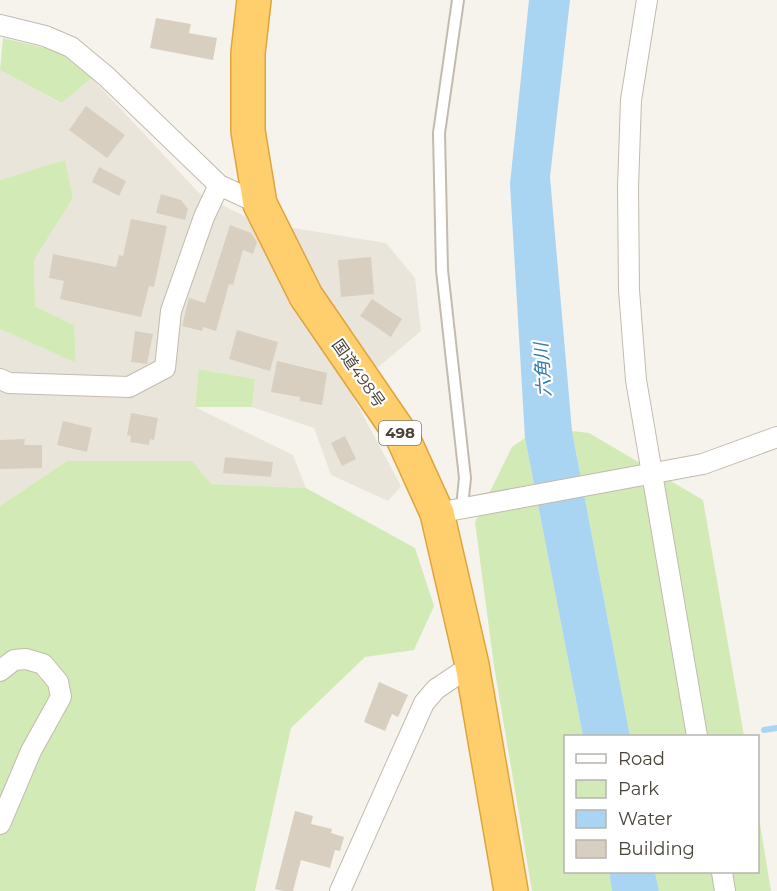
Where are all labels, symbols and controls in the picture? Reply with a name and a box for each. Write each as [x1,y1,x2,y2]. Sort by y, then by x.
street label: 国道498号 [328,336,389,411]
water label: 六角川 [530,340,556,398]
road number: 498 [379,421,421,445]
legend [564,735,759,873]
text: Road [618,748,665,770]
text: Park [618,778,659,800]
text: Water [618,808,673,830]
text: Building [618,838,695,860]

